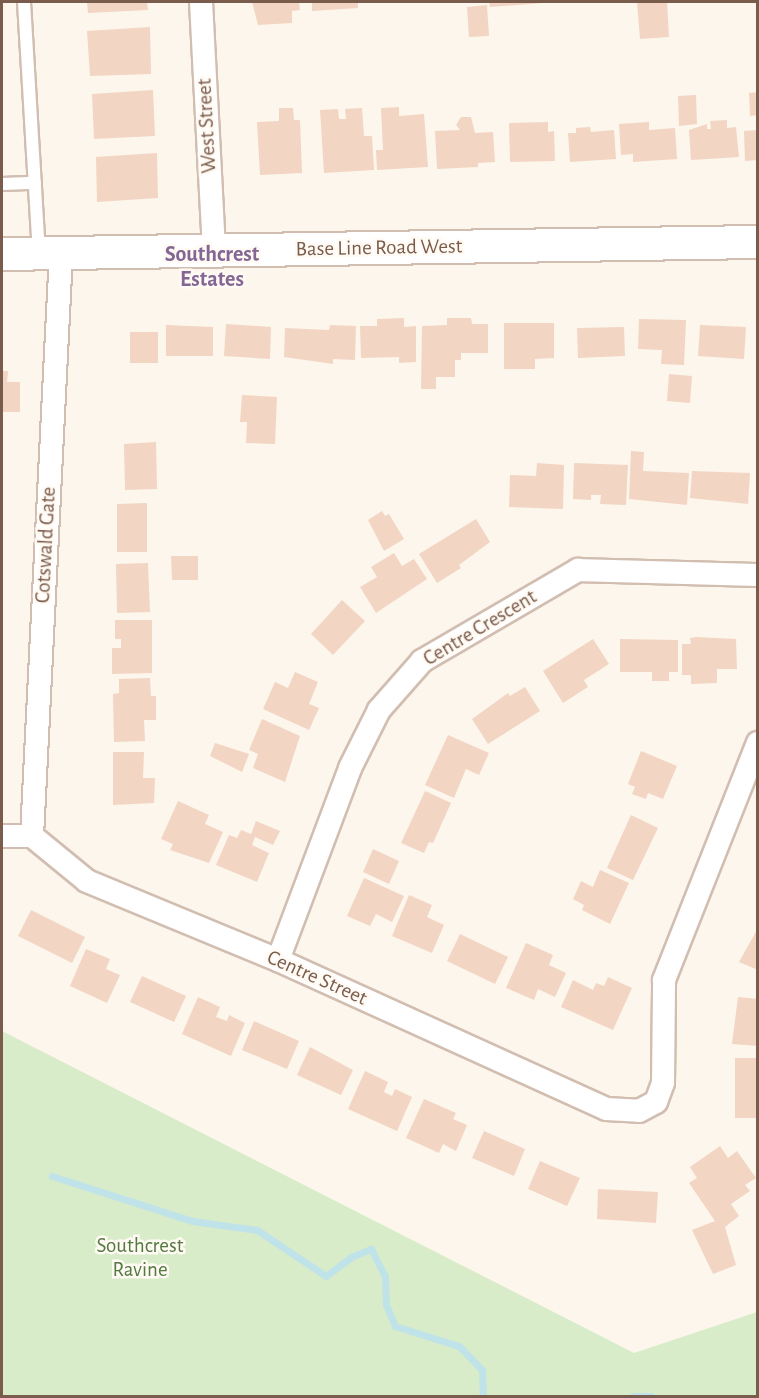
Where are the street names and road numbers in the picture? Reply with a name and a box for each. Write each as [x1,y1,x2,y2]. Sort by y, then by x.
street label: West Street [192,78,222,174]
street label: Base Line Road West [295,234,463,262]
street label: Cotswald Gate [30,486,62,604]
street label: Centre Crescent [419,584,541,672]
street label: Centre Street [263,945,371,1011]

